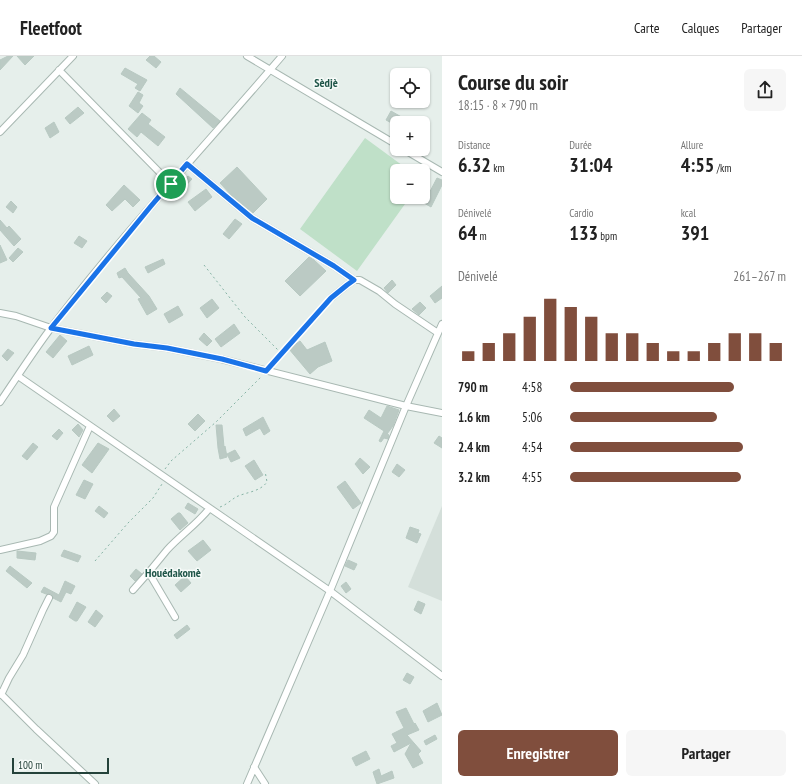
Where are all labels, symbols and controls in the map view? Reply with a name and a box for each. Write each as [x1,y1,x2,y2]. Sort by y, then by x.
text: Fleetfoot [20,16,82,40]
text: Carte [634,19,659,37]
text: Calques [681,19,719,37]
text: Partager [741,19,782,37]
map controls [390,68,430,204]
button: locate [390,68,430,108]
text: Course du soir [458,68,568,96]
button: share [744,69,786,111]
district label: Sèdjè [314,75,338,90]
text: 18:15 · 8 × 790 m [458,97,538,114]
button: + [390,116,430,156]
text: Distance [458,138,490,152]
text: Durée [569,138,592,152]
text: Allure [681,138,703,152]
text: 6.32 [458,152,491,178]
text: 31:04 [569,152,613,178]
text: 4:55 [681,152,714,178]
text: km [491,161,505,175]
text: /km [714,161,731,175]
button: − [390,164,430,204]
pin [154,167,188,201]
icon: arrive [160,173,182,195]
text: Dénivelé [458,206,491,220]
text: Cardio [569,206,594,220]
text: kcal [681,206,696,220]
text: 64 [458,220,477,246]
text: 133 [569,220,598,246]
text: 391 [681,220,709,246]
text: m [477,229,487,243]
text: bpm [598,229,617,243]
text: Dénivelé [458,268,498,285]
text: 261–267 m [733,268,786,285]
text: 790 m [458,379,488,396]
text: 4:58 [522,379,542,396]
text: 1.6 km [458,409,490,426]
text: 5:06 [522,409,542,426]
text: 2.4 km [458,439,490,456]
text: 4:54 [522,439,542,456]
text: 3.2 km [458,469,490,486]
text: 4:55 [522,469,542,486]
district label: Houédakomè [145,565,201,580]
button: Enregistrer [458,730,618,776]
button: Partager [626,730,786,776]
scale bar [12,756,109,775]
text: 100 m [18,758,42,772]

